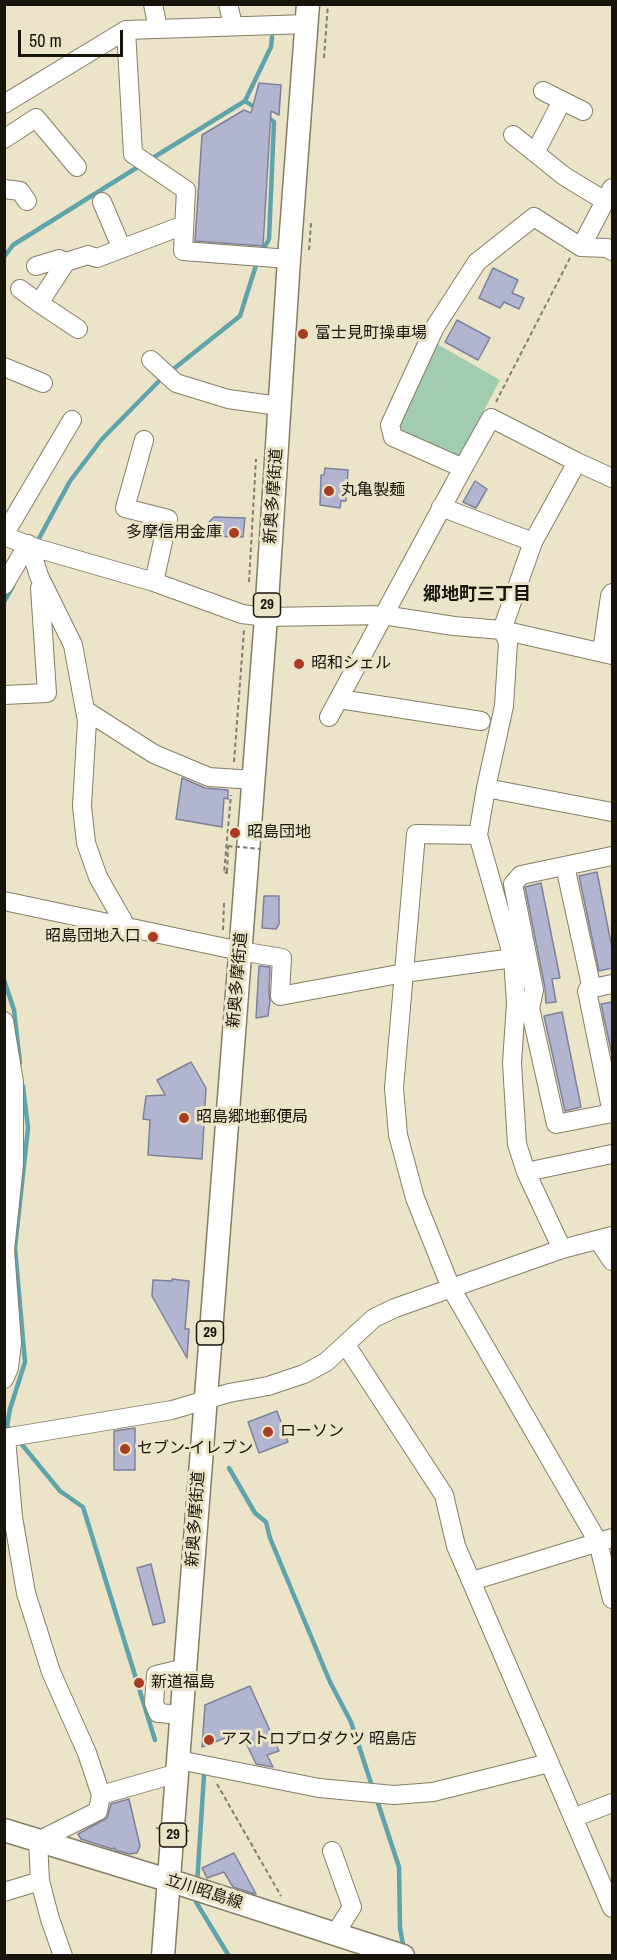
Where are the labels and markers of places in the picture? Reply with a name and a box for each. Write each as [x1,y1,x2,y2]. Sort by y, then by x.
place label: 富士見町操車場 [315,324,427,344]
marker: 富士見町操車場 [296,327,310,341]
place label: 丸亀製麺 [341,481,405,501]
marker: 丸亀製麺 [322,484,336,498]
place label: 多摩信用金庫 [126,523,222,543]
marker: 多摩信用金庫 [227,526,241,540]
place label: 昭和シェル [311,654,391,674]
marker: 昭和シェル [292,657,306,671]
place label: 昭島団地 [247,823,311,843]
marker: 昭島団地 [228,826,242,840]
place label: 昭島団地入口 [45,927,141,947]
marker: 昭島団地入口 [146,930,160,944]
place label: 昭島郷地郵便局 [196,1108,308,1128]
marker: 昭島郷地郵便局 [177,1111,191,1125]
place label: ローソン [280,1422,344,1442]
marker: ローソン [261,1425,275,1439]
place label: セブン-イレブン [137,1439,253,1459]
marker: セブン-イレブン [118,1442,132,1456]
place label: 新道福島 [151,1673,215,1693]
marker: 新道福島 [132,1676,146,1690]
place label: アストロプロダクツ 昭島店 [221,1730,417,1750]
marker: アストロプロダクツ 昭島店 [202,1733,216,1747]

